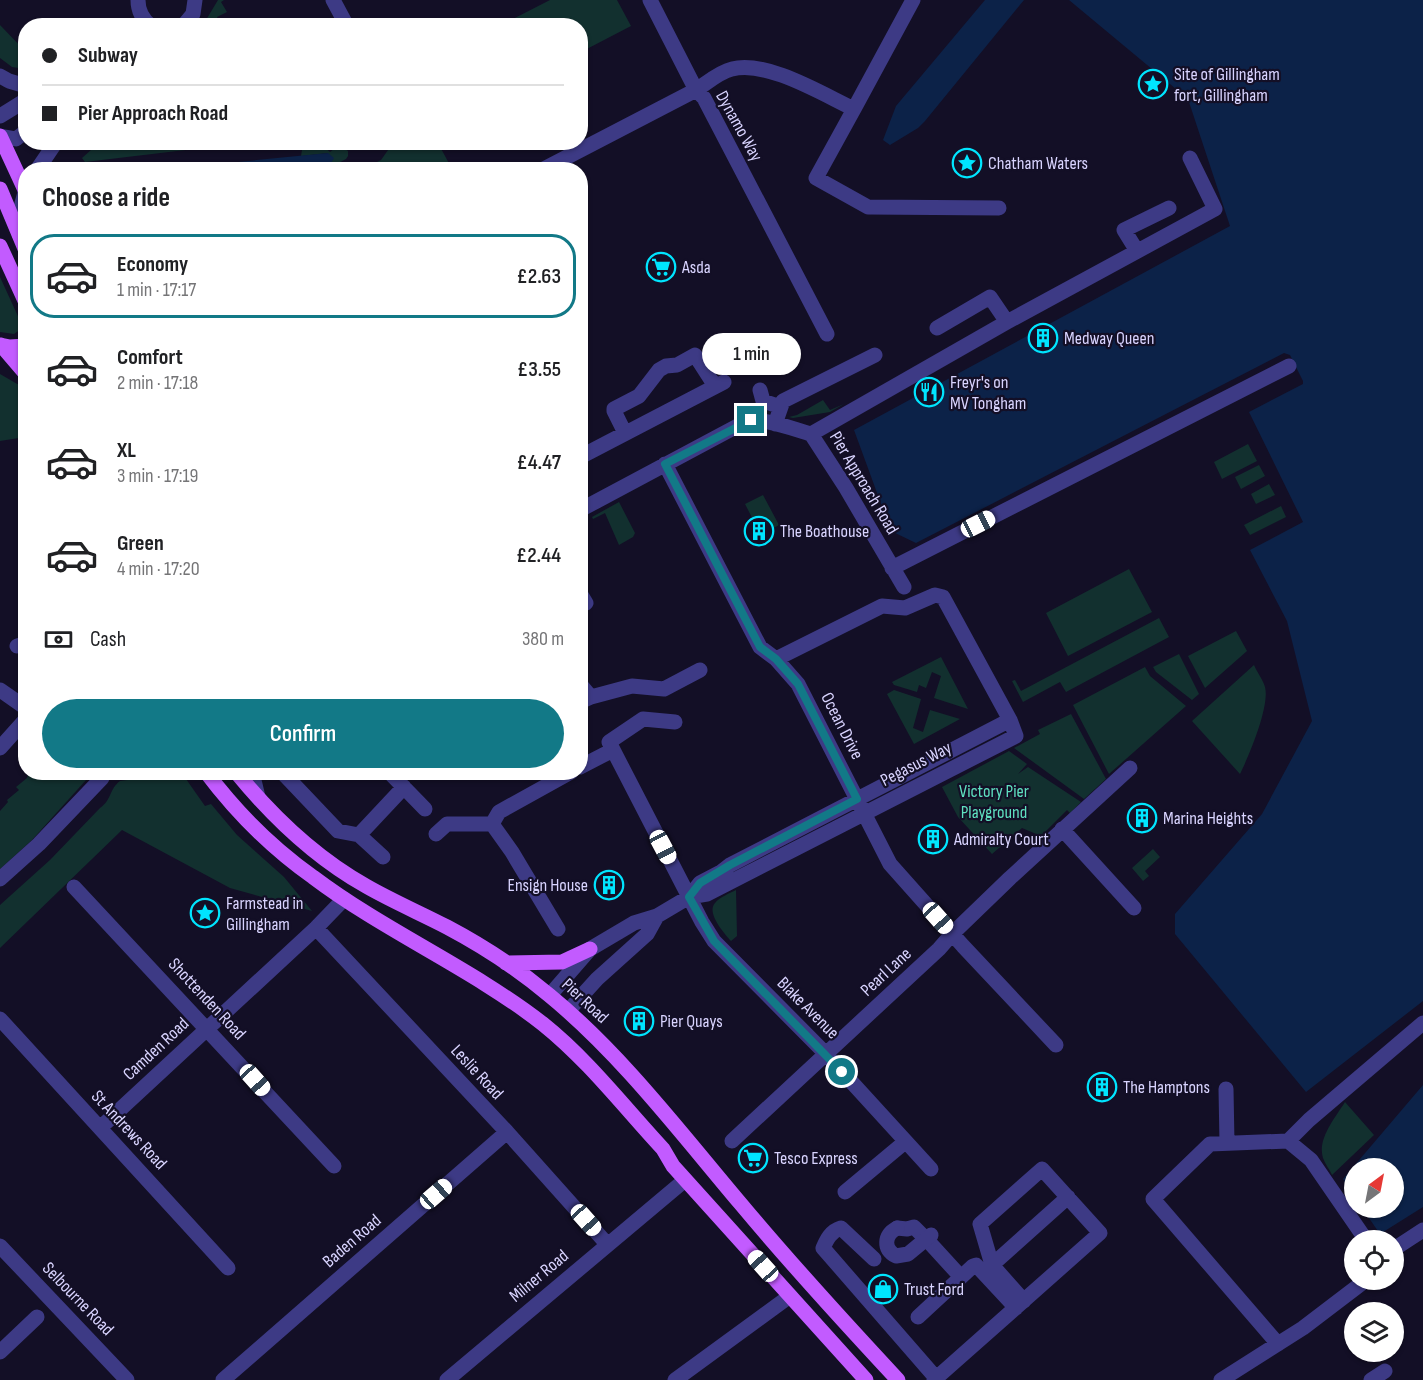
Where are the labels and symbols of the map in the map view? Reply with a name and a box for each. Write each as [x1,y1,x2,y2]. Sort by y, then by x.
place label: Site of Gillingham fort, Gillingham [1174,64,1280,106]
place icon: Site of Gillingham fort, Gillingham [1137,68,1169,100]
street label: Dynamo Way [711,87,767,165]
place icon: Chatham Waters [951,147,983,179]
place label: Chatham Waters [988,153,1088,174]
supermarket icon: Asda [645,251,677,283]
place label: Asda [681,257,711,278]
building icon: Medway Queen [1027,322,1059,354]
place label: Medway Queen [1064,328,1155,349]
callout: 1 min [702,333,801,375]
place label: Freyr's on MV Tongham [950,372,1026,414]
restaurant icon: Freyr's on MV Tongham [913,376,945,408]
route end [737,406,764,433]
street label: Pier Approach Road [825,428,903,538]
car [958,508,998,540]
building icon: The Boathouse [743,515,775,547]
place label: The Boathouse [780,521,869,542]
street label: Ocean Drive [816,689,868,763]
street label: Pegasus Way [877,737,955,791]
park label: Victory Pier Playground [959,781,1029,823]
building icon: Marina Heights [1126,802,1158,834]
place label: Marina Heights [1163,808,1253,829]
building icon: Admiralty Court [917,823,949,855]
car [647,827,679,867]
place label: Admiralty Court [953,829,1049,850]
building icon: Ensign House [593,869,625,901]
place label: Ensign House [507,875,588,896]
place label: Farmstead in Gillingham [226,893,304,935]
place icon: Farmstead in Gillingham [189,897,221,929]
car [919,899,957,937]
street label: Pearl Lane [856,943,916,1001]
street label: Shottenden Road [164,954,250,1044]
street label: Blake Avenue [773,973,843,1043]
street label: Pier Road [557,974,613,1028]
building icon: Pier Quays [623,1005,655,1037]
place label: Pier Quays [660,1011,723,1032]
street label: Camden Road [119,1013,193,1085]
street label: Leslie Road [446,1040,508,1104]
route start [828,1058,855,1085]
car [236,1061,274,1099]
building icon: The Hamptons [1086,1071,1118,1103]
place label: The Hamptons [1123,1077,1210,1098]
street label: St Andrews Road [87,1086,171,1174]
supermarket icon: Tesco Express [737,1142,769,1174]
place label: Tesco Express [774,1148,858,1169]
north arrow [1344,1158,1404,1218]
car [417,1175,455,1213]
car [567,1201,605,1239]
street label: Baden Road [319,1210,385,1272]
street label: Milner Road [505,1245,573,1307]
car [744,1247,782,1285]
street label: Selbourne Road [38,1258,118,1340]
shop icon: Trust Ford [867,1273,899,1305]
place label: Trust Ford [904,1279,964,1300]

